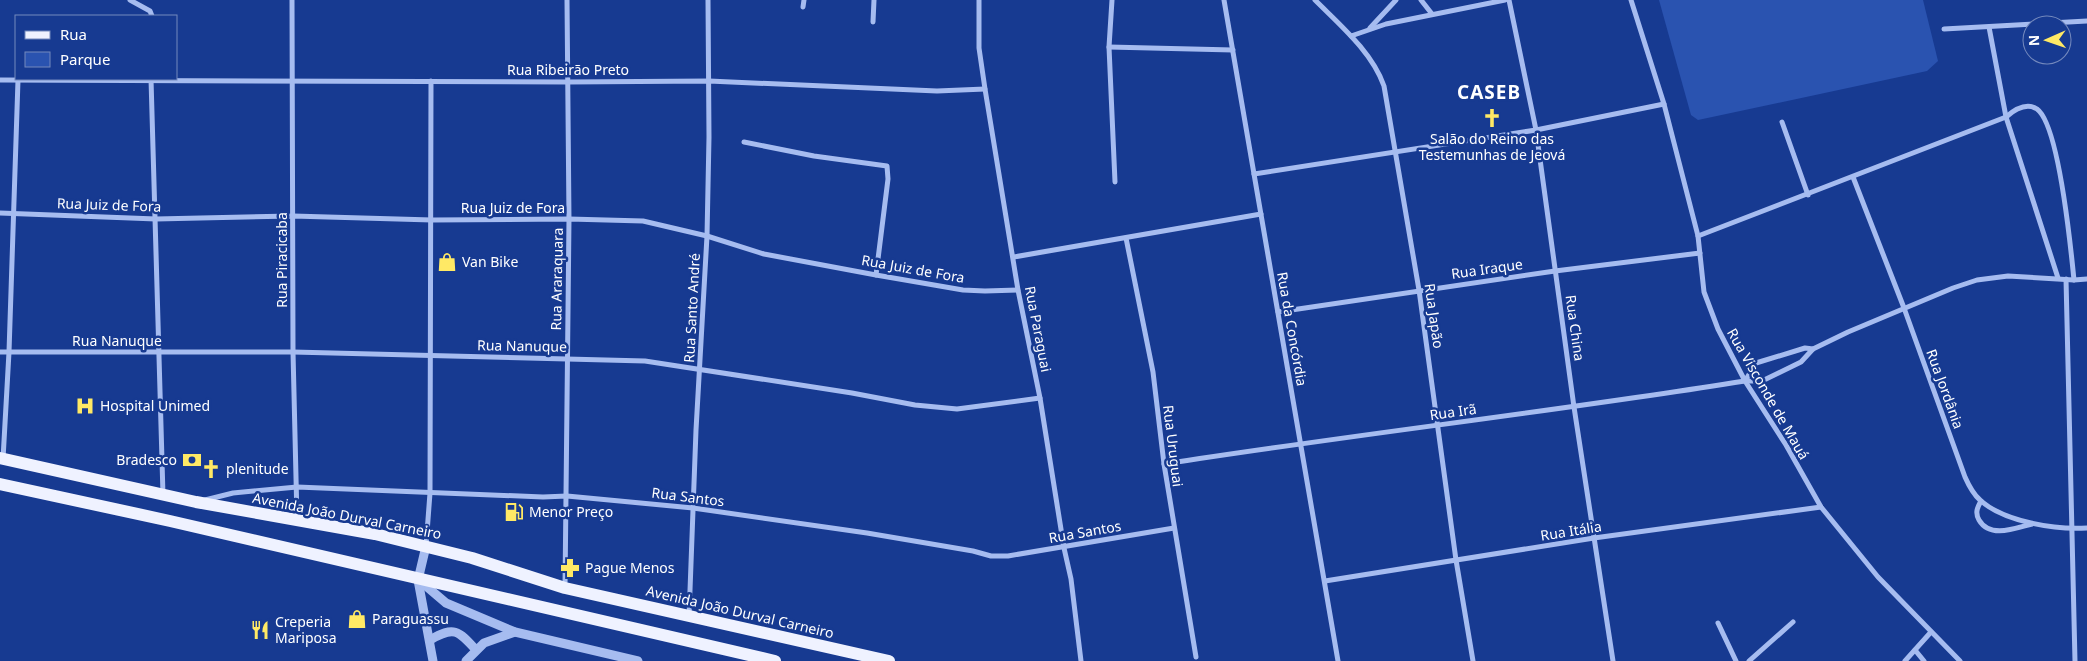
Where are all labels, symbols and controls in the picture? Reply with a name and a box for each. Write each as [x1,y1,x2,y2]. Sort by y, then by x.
legend [15,15,178,80]
north arrow [2022,15,2072,65]
text: Rua [60,24,87,44]
text: N [2024,34,2043,46]
text: Parque [60,49,110,69]
street label: Rua Ribeirão Preto [507,60,629,79]
district label: CASEB [1457,79,1521,105]
church icon: Salão do Reino das Testemunhas de Jeová [1481,107,1503,129]
place label: Salão do Reino das Testemunhas de Jeová [1419,129,1565,164]
street label: Rua Juiz de Fora [57,193,162,216]
street label: Rua Juiz de Fora [461,198,565,217]
street label: Rua Piracicaba [272,212,291,308]
street label: Rua Araraquara [546,227,567,331]
street label: Rua Juiz de Fora [860,250,966,287]
shop icon: Van Bike [436,251,458,273]
place label: Van Bike [462,252,518,271]
street label: Rua Santo André [679,253,704,363]
street label: Rua Iraque [1450,254,1524,283]
street label: Rua da Concórdia [1273,270,1312,388]
street label: Rua Japão [1421,282,1448,350]
street label: Rua Paraguai [1021,284,1056,374]
street label: Rua China [1561,294,1590,362]
street label: Rua Visconde de Mauá [1723,325,1814,463]
street label: Rua Nanuque [72,331,162,350]
street label: Rua Nanuque [477,335,567,356]
street label: Rua Jordânia [1922,346,1969,431]
hospital icon: Hospital Unimed [74,395,96,417]
place label: Hospital Unimed [100,396,210,415]
street label: Rua Irã [1428,399,1478,424]
street label: Rua Uruguai [1159,404,1188,488]
bank icon: Bradesco [181,449,203,471]
place label: Bradesco [116,450,177,469]
church icon: plenitude [200,458,222,480]
place label: plenitude [226,459,289,478]
street label: Rua Santos [651,483,726,510]
street label: Avenida João Durval Carneiro [251,488,443,543]
fuel station icon: Menor Preço [503,501,525,523]
place label: Menor Preço [529,502,613,521]
street label: Rua Santos [1047,516,1123,547]
street label: Rua Itália [1539,516,1603,545]
pharmacy icon: Pague Menos [559,557,581,579]
place label: Pague Menos [585,558,675,577]
street label: Avenida João Durval Carneiro [644,581,836,642]
shop icon: Paraguassu [346,608,368,630]
place label: Paraguassu [372,609,449,628]
place label: Creperia Mariposa [275,612,337,647]
restaurant icon: Creperia Mariposa [249,619,271,641]

